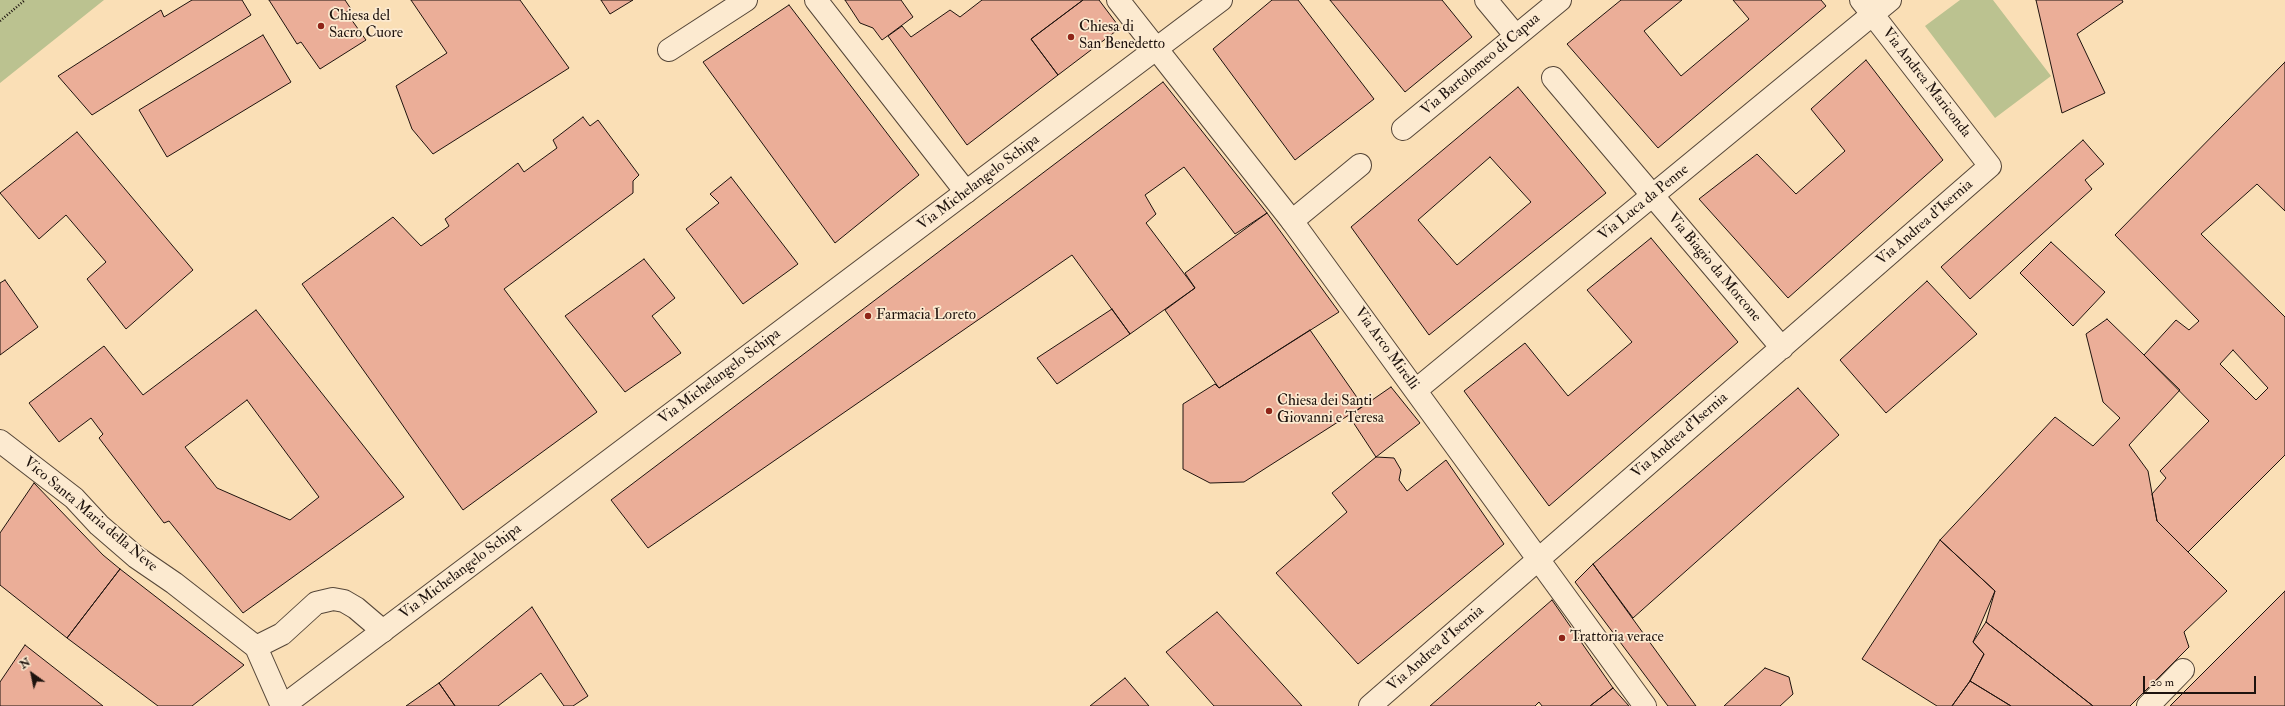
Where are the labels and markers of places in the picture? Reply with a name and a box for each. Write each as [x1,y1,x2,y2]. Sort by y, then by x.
place label: Chiesa del Sacro Cuore [329,8,403,43]
place label: Chiesa di San Benedetto [1079,19,1165,54]
marker: Chiesa del Sacro Cuore [316,21,326,31]
marker: Chiesa di San Benedetto [1066,32,1076,42]
place label: Farmacia Loreto [876,307,976,325]
marker: Farmacia Loreto [863,311,873,321]
place label: Chiesa dei Santi Giovanni e Teresa [1277,393,1384,428]
marker: Chiesa dei Santi Giovanni e Teresa [1264,406,1274,416]
place label: Trattoria verace [1570,629,1664,647]
marker: Trattoria verace [1557,633,1567,643]

